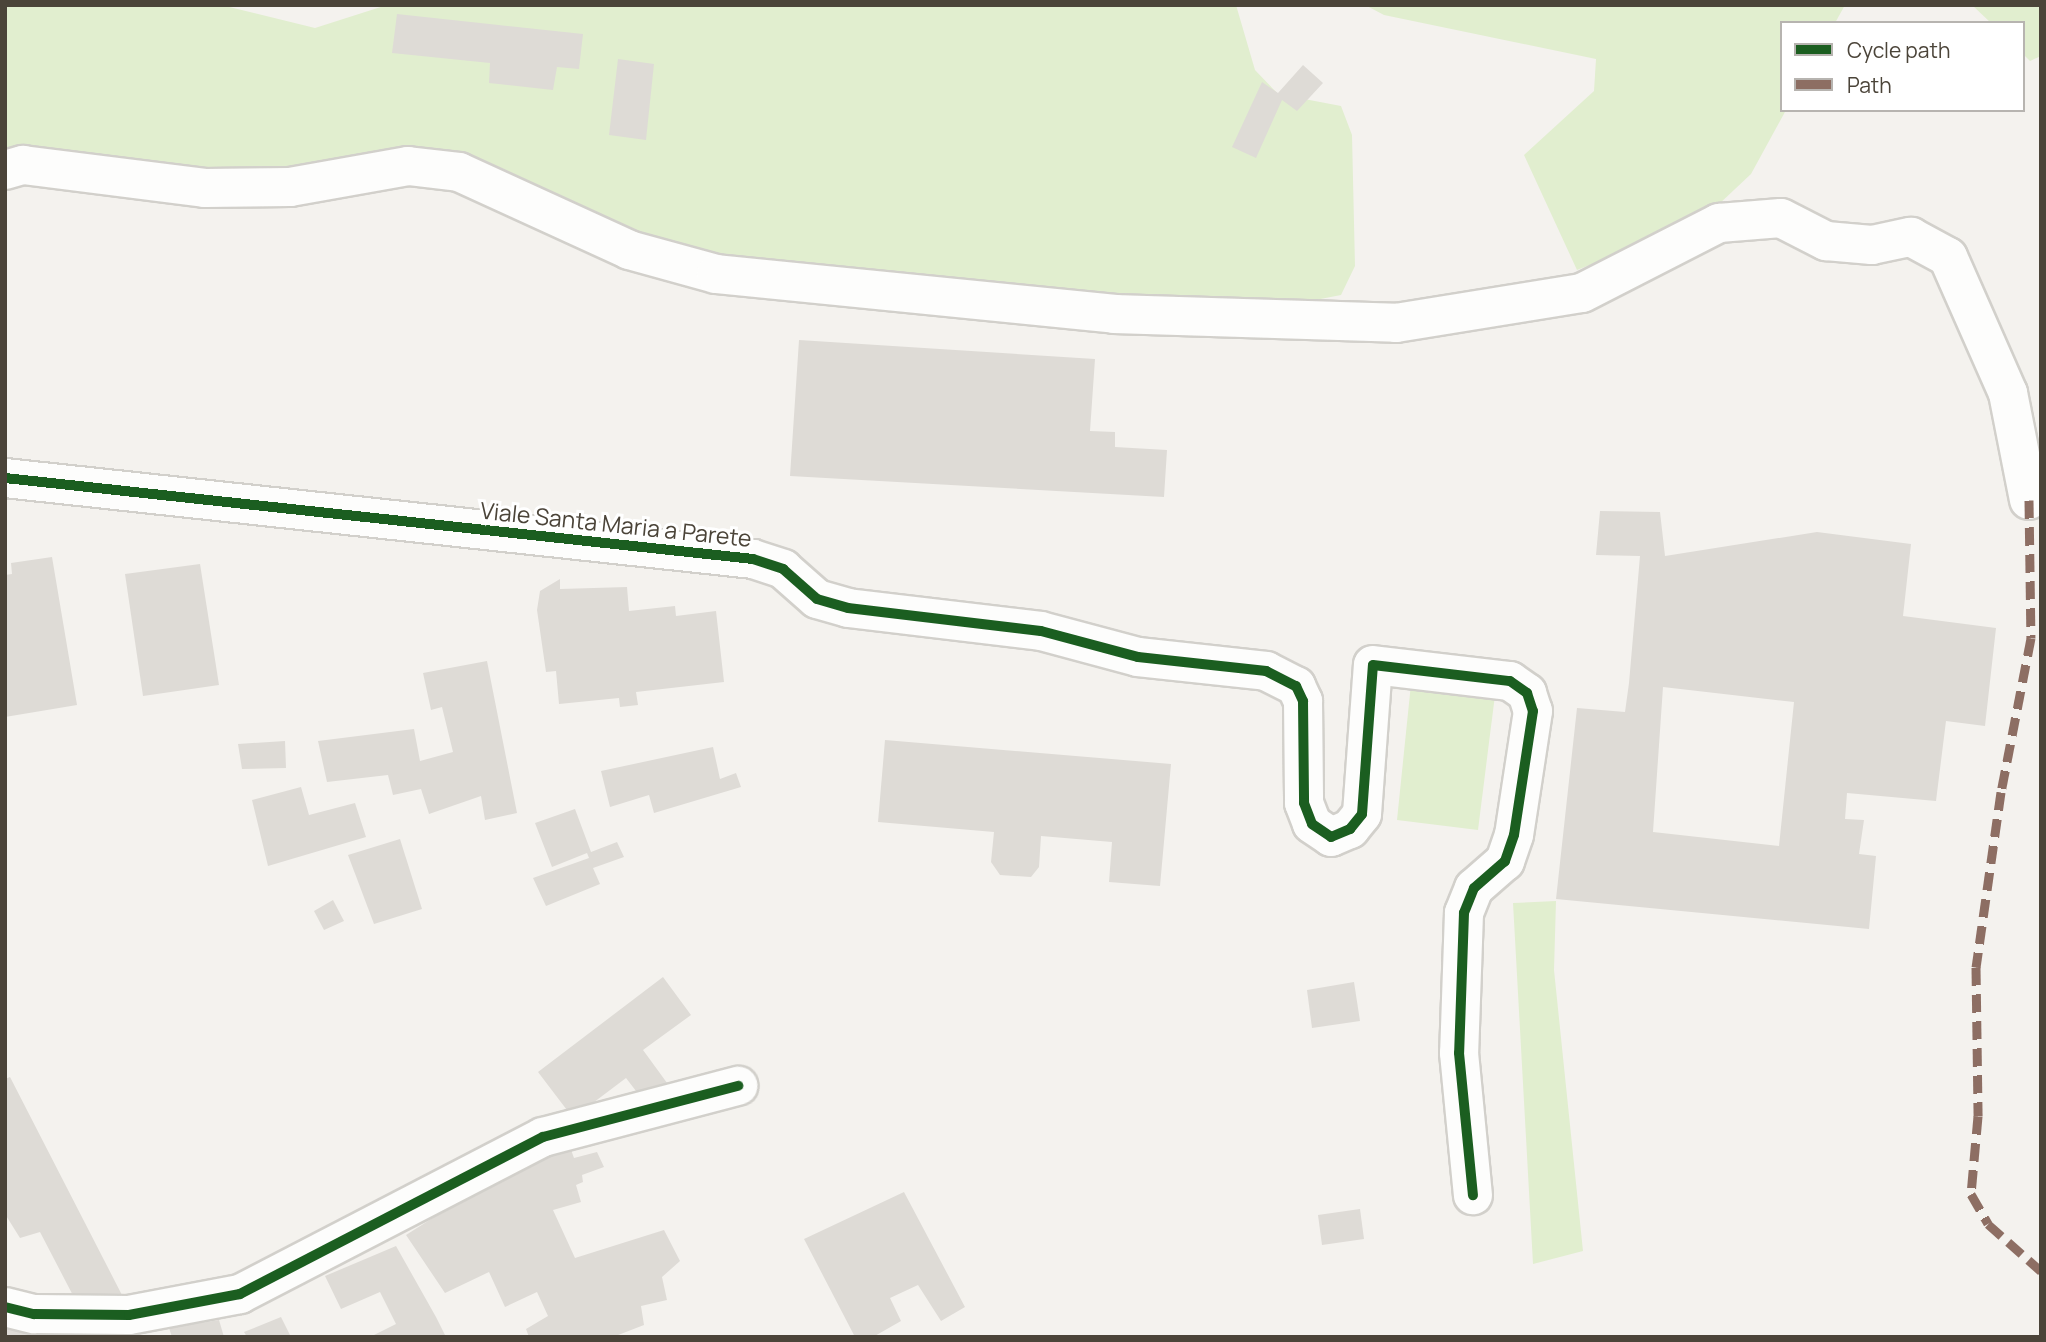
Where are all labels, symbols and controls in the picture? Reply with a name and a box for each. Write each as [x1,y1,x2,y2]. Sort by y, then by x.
legend [1780,21,2025,112]
text: Cycle path [1847,36,1950,64]
text: Path [1847,71,1892,99]
street label: Viale Santa Maria a Parete [479,496,753,552]

